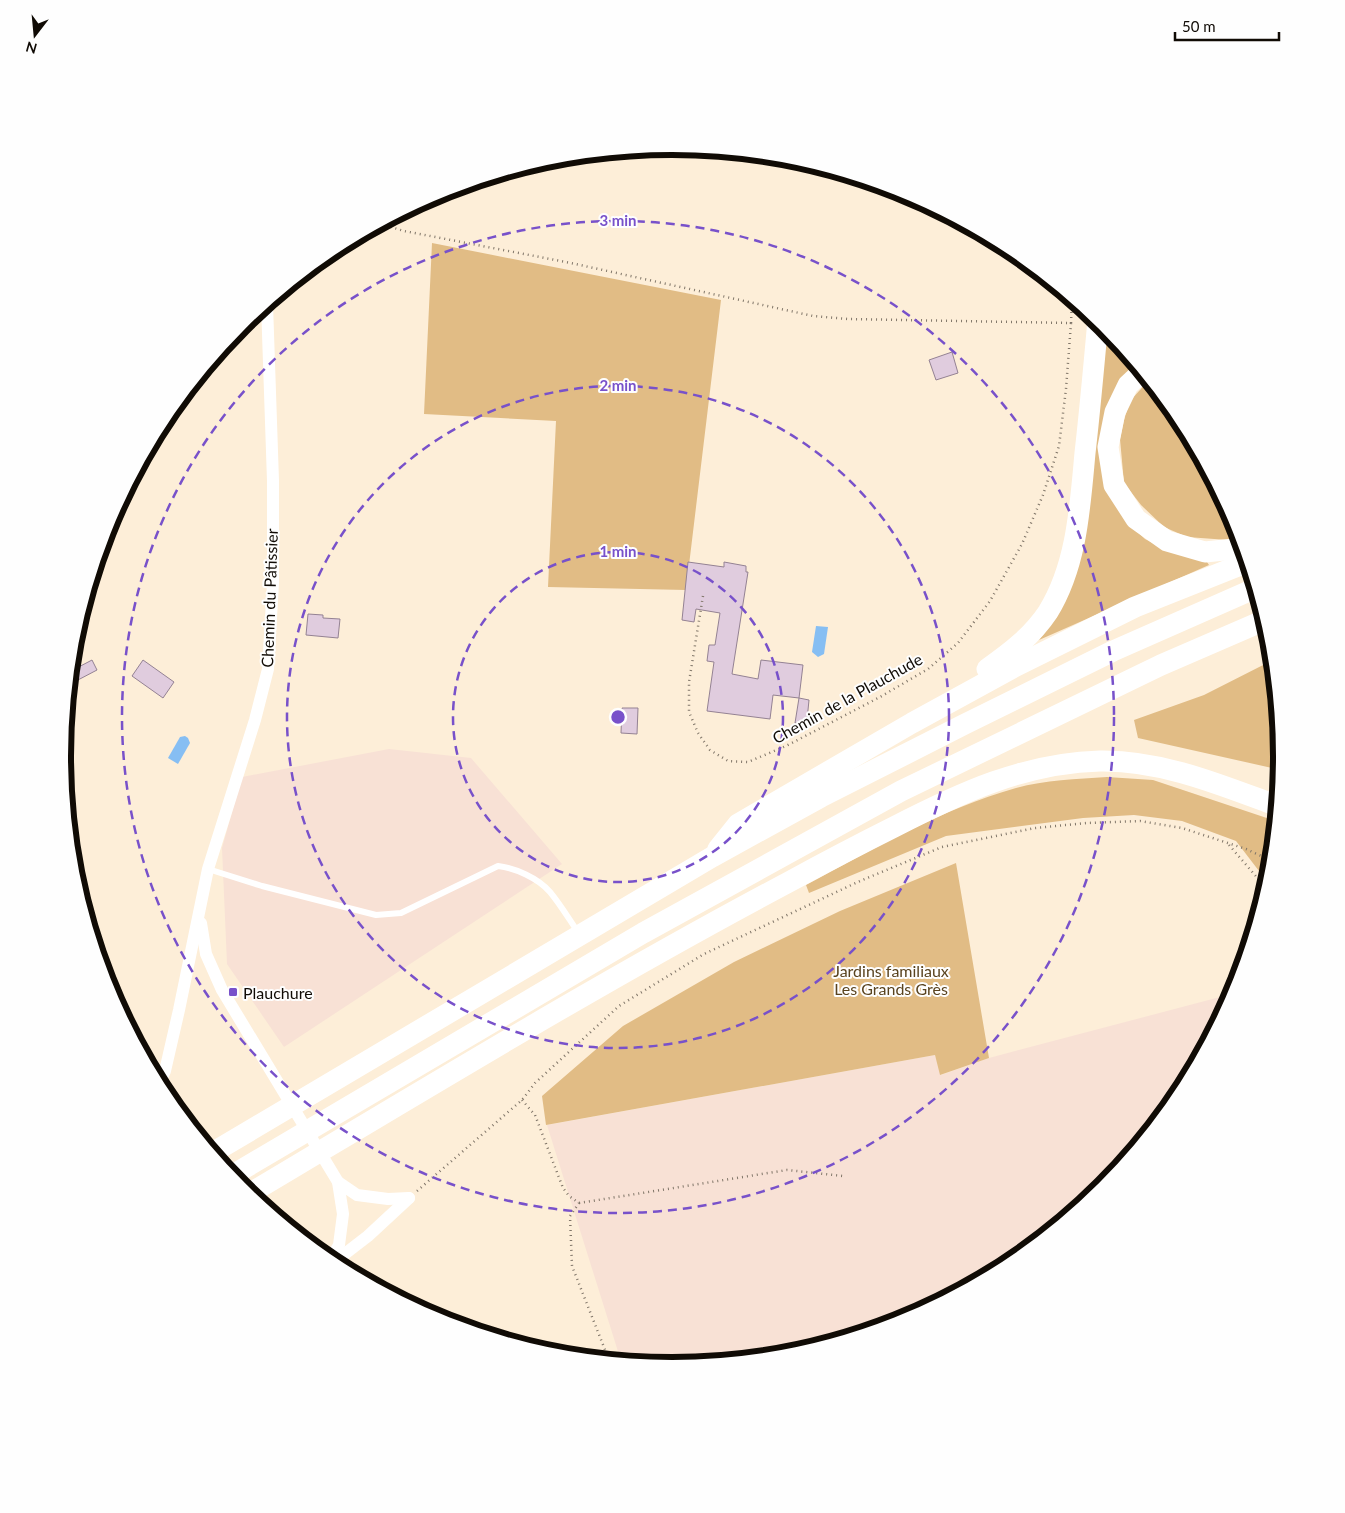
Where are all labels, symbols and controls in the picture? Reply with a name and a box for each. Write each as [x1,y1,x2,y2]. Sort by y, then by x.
north arrow [10,10,60,60]
scale bar [1175,10,1279,42]
text: 50 m [1182,17,1216,35]
text: N [24,38,39,58]
text: 3 min [599,211,637,229]
text: 2 min [599,376,637,394]
street label: Chemin du Pâtissier [257,528,281,668]
text: 1 min [599,542,637,560]
street label: Chemin de la Plauchude [769,649,925,747]
centre of rings [609,708,627,726]
park label: Jardins familiaux Les Grands Grès [833,961,949,998]
place label: Plauchure [243,983,313,1002]
marker: Plauchure [227,986,239,998]

